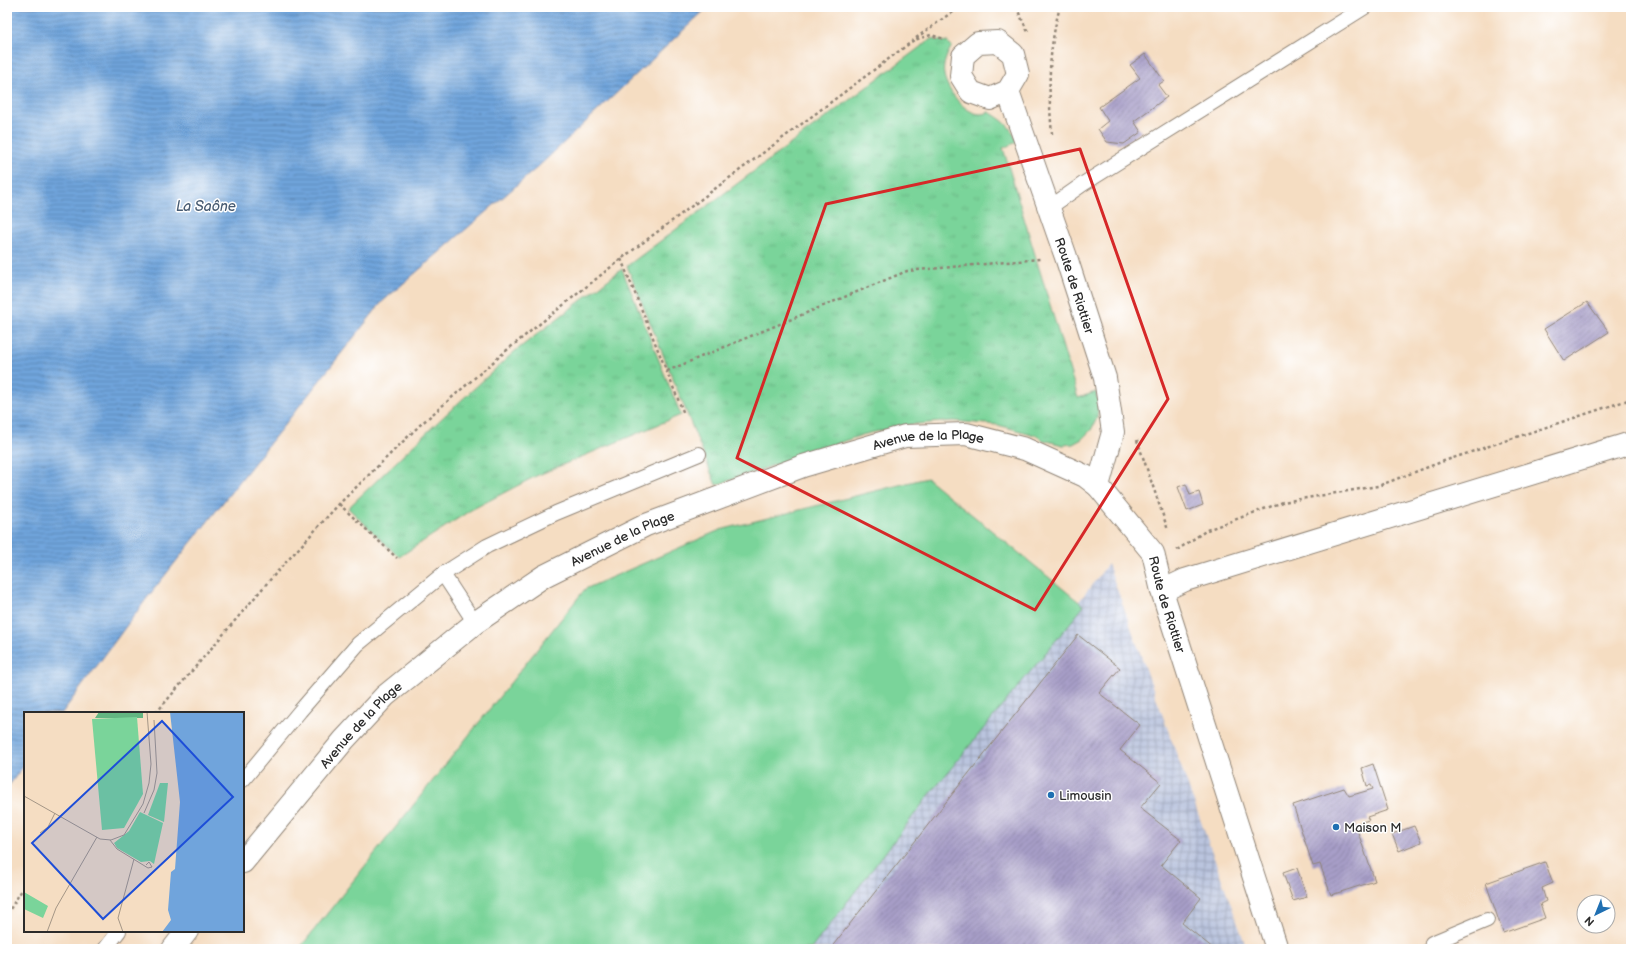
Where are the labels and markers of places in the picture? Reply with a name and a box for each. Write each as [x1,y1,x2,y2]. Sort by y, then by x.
place label: Limousin [1059,788,1112,804]
marker: Limousin [1046,790,1056,800]
place label: Maison M [1344,820,1402,836]
marker: Maison M [1331,822,1341,832]

